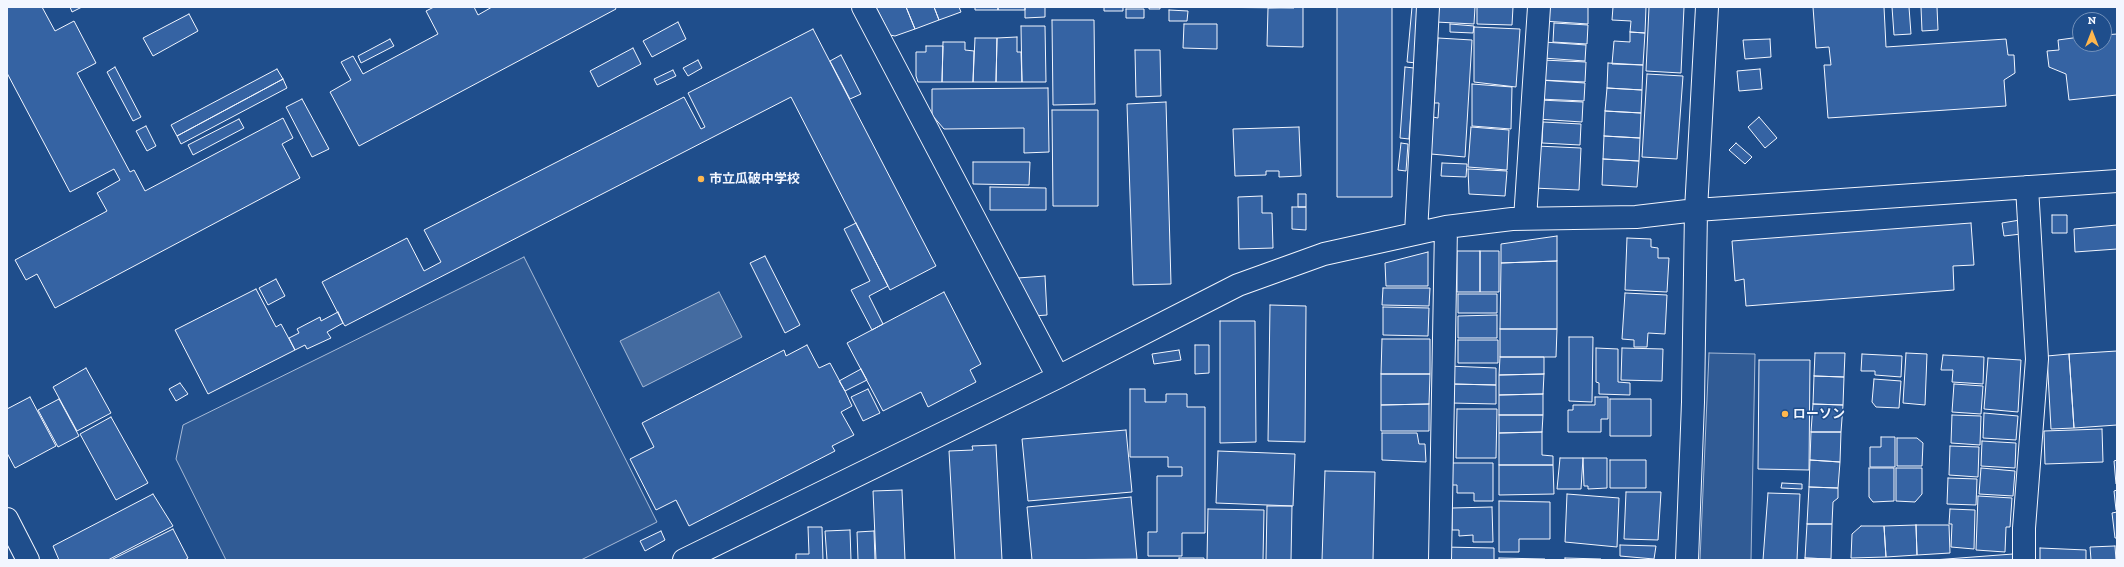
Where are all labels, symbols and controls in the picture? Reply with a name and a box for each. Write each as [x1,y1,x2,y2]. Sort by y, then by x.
north arrow [2072,12,2112,52]
text: N [2088,14,2096,27]
place label: 市立瓜破中学校 [709,171,800,187]
marker: 市立瓜破中学校 [696,174,706,184]
place label: ローソン [1793,406,1845,422]
marker: ローソン [1780,409,1790,419]

